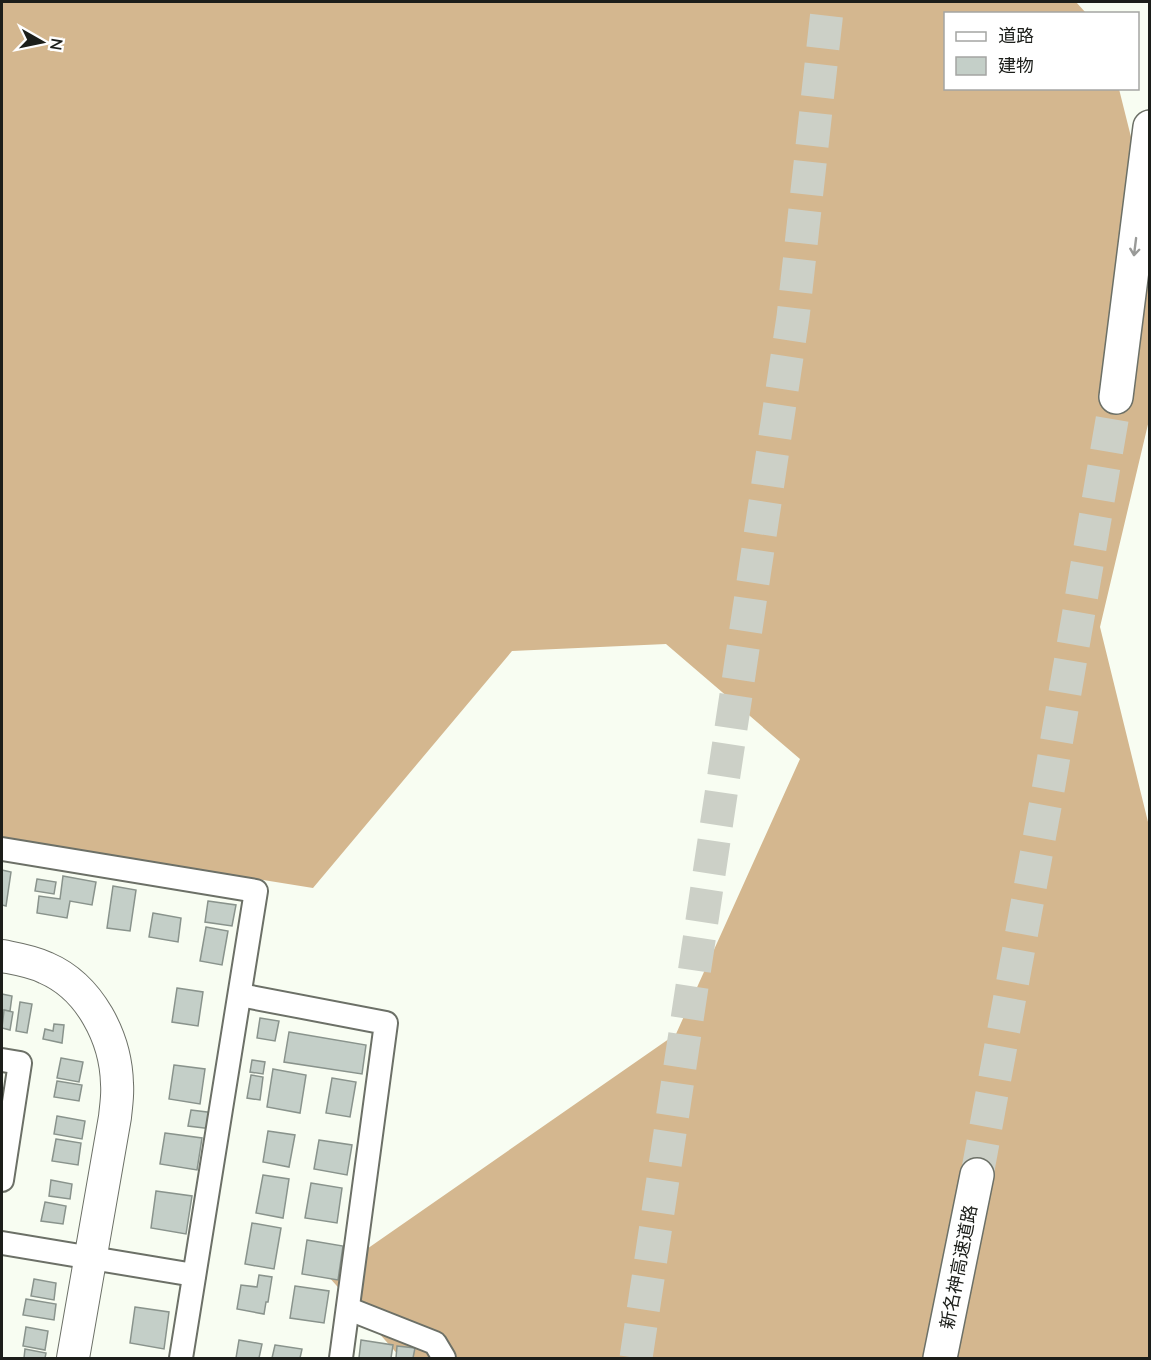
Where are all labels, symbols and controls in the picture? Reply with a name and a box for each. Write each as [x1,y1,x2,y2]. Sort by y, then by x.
north arrow [12,12,72,72]
legend [944,12,1139,90]
text: 道路 [998,24,1034,48]
text: N [44,37,68,52]
text: 建物 [998,54,1034,78]
one-way arrow [1129,237,1140,257]
street label: 新名神高速道路 [935,1203,983,1331]

